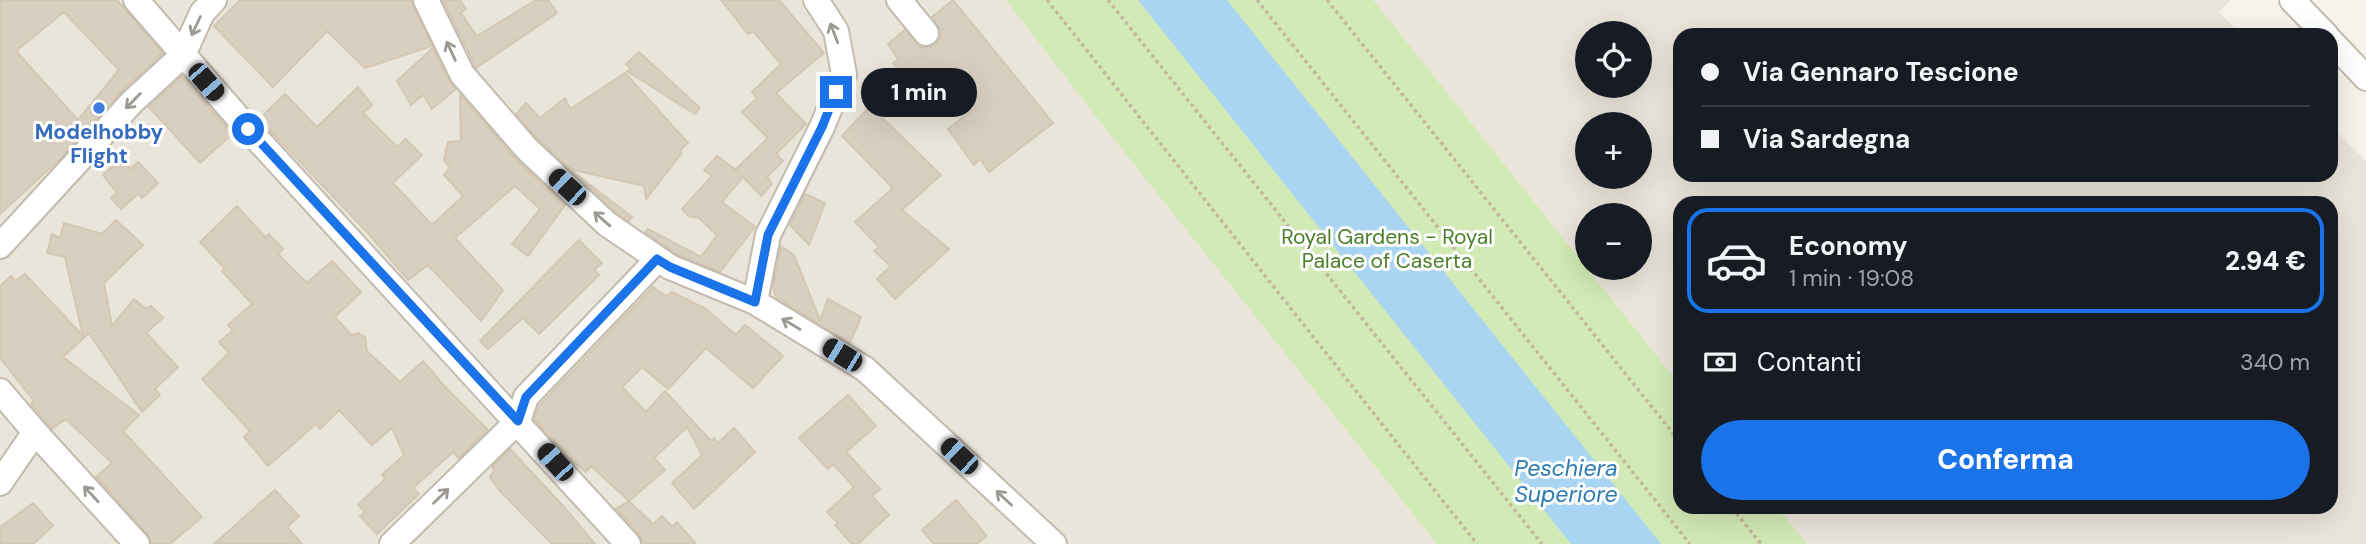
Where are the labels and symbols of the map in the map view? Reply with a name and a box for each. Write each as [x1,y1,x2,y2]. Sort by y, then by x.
one-way arrow [189,15,202,36]
one-way arrow [827,23,839,45]
one-way arrow [444,41,457,62]
car [185,59,228,105]
callout: 1 min [860,68,976,116]
route end [820,76,852,108]
one-way arrow [125,93,142,110]
marker: Modelhobby Flight [91,100,107,116]
route start [232,113,264,145]
place label: Modelhobby Flight [35,118,164,170]
car [545,165,590,209]
one-way arrow [594,211,612,227]
park label: Royal Gardens - Royal Palace of Caserta [1281,223,1493,275]
one-way arrow [781,316,801,330]
car [819,335,866,375]
car [937,434,982,478]
car [534,439,577,485]
water label: Peschiera Superiore [1514,453,1618,509]
one-way arrow [83,485,99,503]
one-way arrow [432,488,449,505]
one-way arrow [996,489,1013,506]

